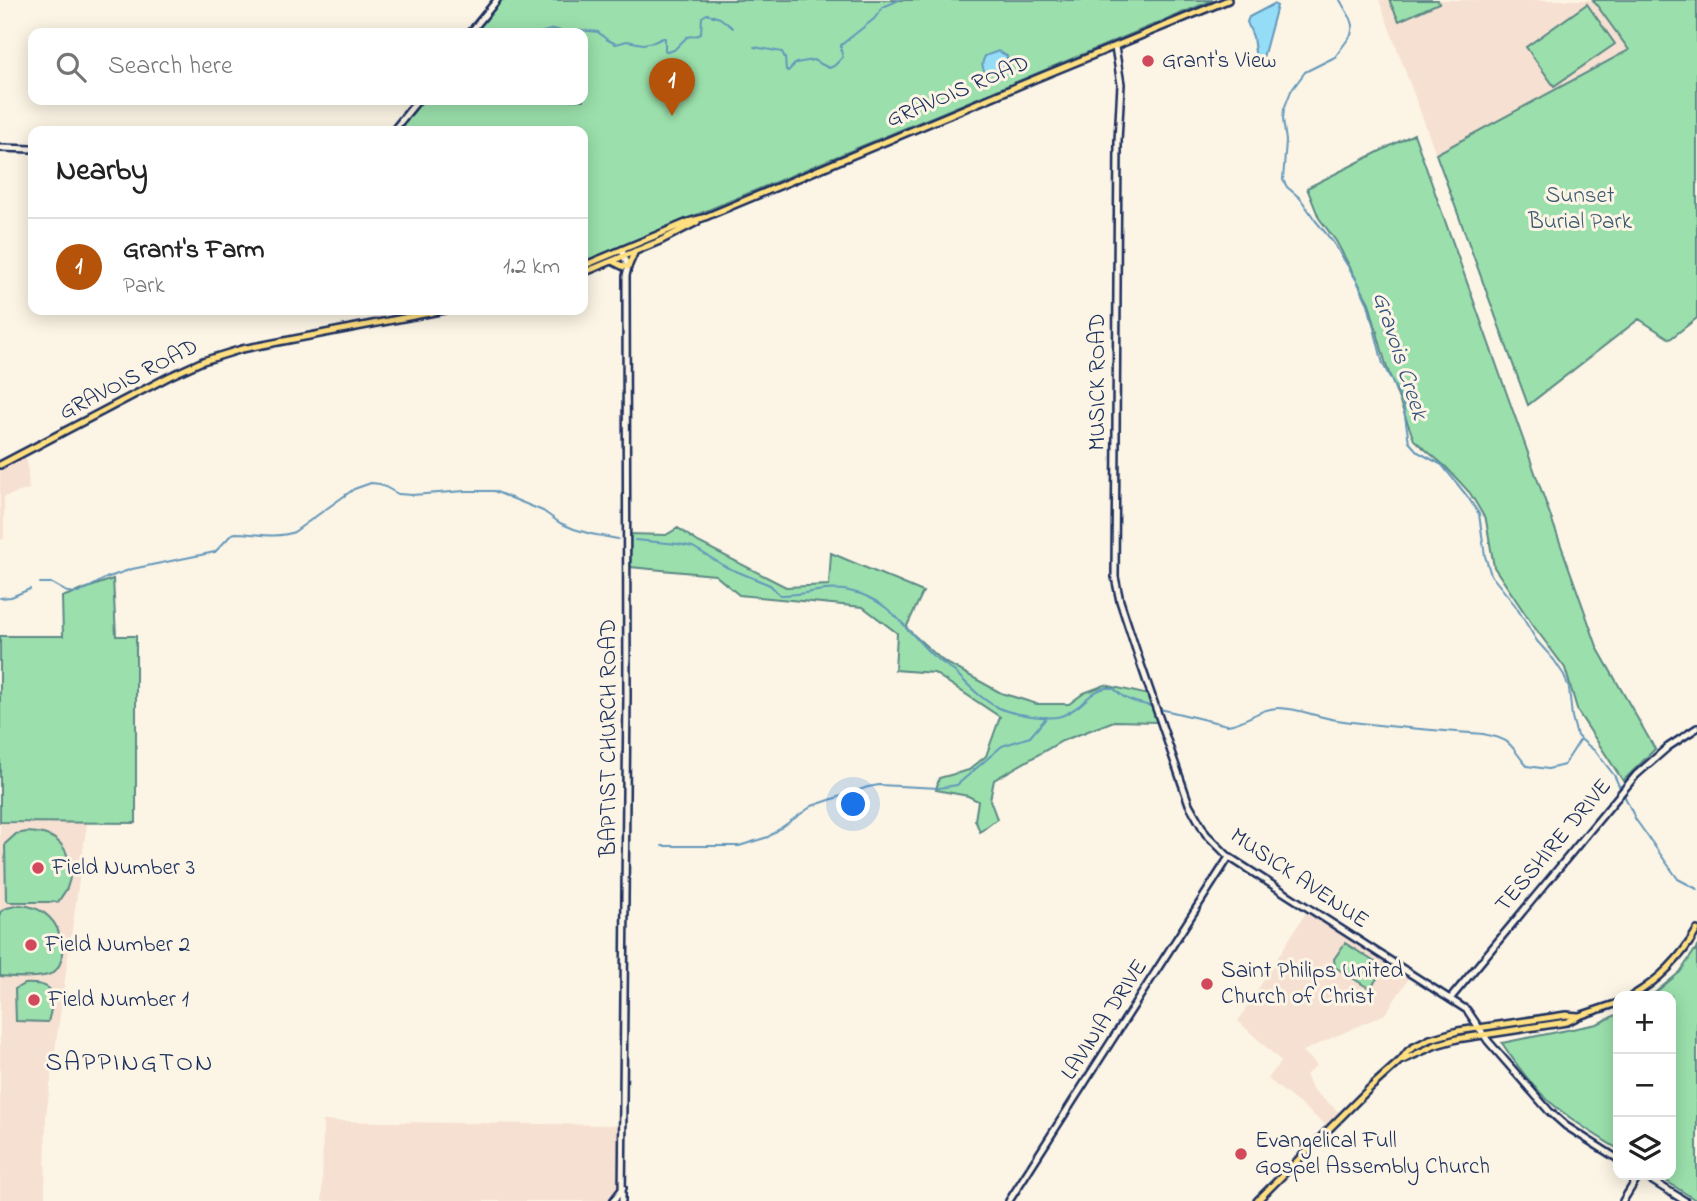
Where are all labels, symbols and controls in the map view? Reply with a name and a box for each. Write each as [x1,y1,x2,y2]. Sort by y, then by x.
search box [28,28,588,105]
place label: Grant's View [1162,45,1276,78]
street label: GRAVOIS ROAD [881,47,1035,137]
icon: search [52,48,90,86]
text: Search here [108,48,233,86]
marker: Grant's View [1140,53,1156,69]
pin: 1 [649,58,695,116]
text: Nearby [56,150,148,194]
park label: Sunset Burial Park [1527,180,1633,239]
text: Grant's Farm [123,232,265,270]
text: 1 [75,251,83,284]
text: 1.2 km [503,251,560,284]
text: Park [123,270,165,303]
water label: Gravois Creek [1362,288,1437,426]
street label: MUSICK ROAD [1082,313,1115,451]
street label: GRAVOIS ROAD [54,331,204,429]
street label: BAPTIST CHURCH ROAD [593,619,626,858]
street label: TESSHIRE DRIVE [1488,772,1620,920]
your location [836,787,870,821]
street label: MUSICK AVENUE [1223,820,1375,938]
place label: Field Number 3 [51,852,195,885]
marker: Field Number 3 [30,860,46,876]
place label: Field Number 2 [44,929,190,962]
marker: Field Number 2 [23,937,39,953]
street label: LAVINIA DRIVE [1054,953,1156,1087]
place label: Saint Philips United Church of Christ [1221,955,1403,1014]
marker: Saint Philips United Church of Christ [1199,976,1215,992]
place label: Field Number 1 [47,984,189,1017]
map controls [1613,991,1676,1180]
button: + [1613,991,1676,1054]
marker: Field Number 1 [26,992,42,1008]
district label: SAPPINGTON [45,1045,215,1083]
button: − [1613,1054,1676,1117]
button: layers [1613,1117,1676,1180]
place label: Evangelical Full Gospel Assembly Church [1255,1125,1490,1186]
marker: Evangelical Full Gospel Assembly Church [1233,1146,1249,1162]

